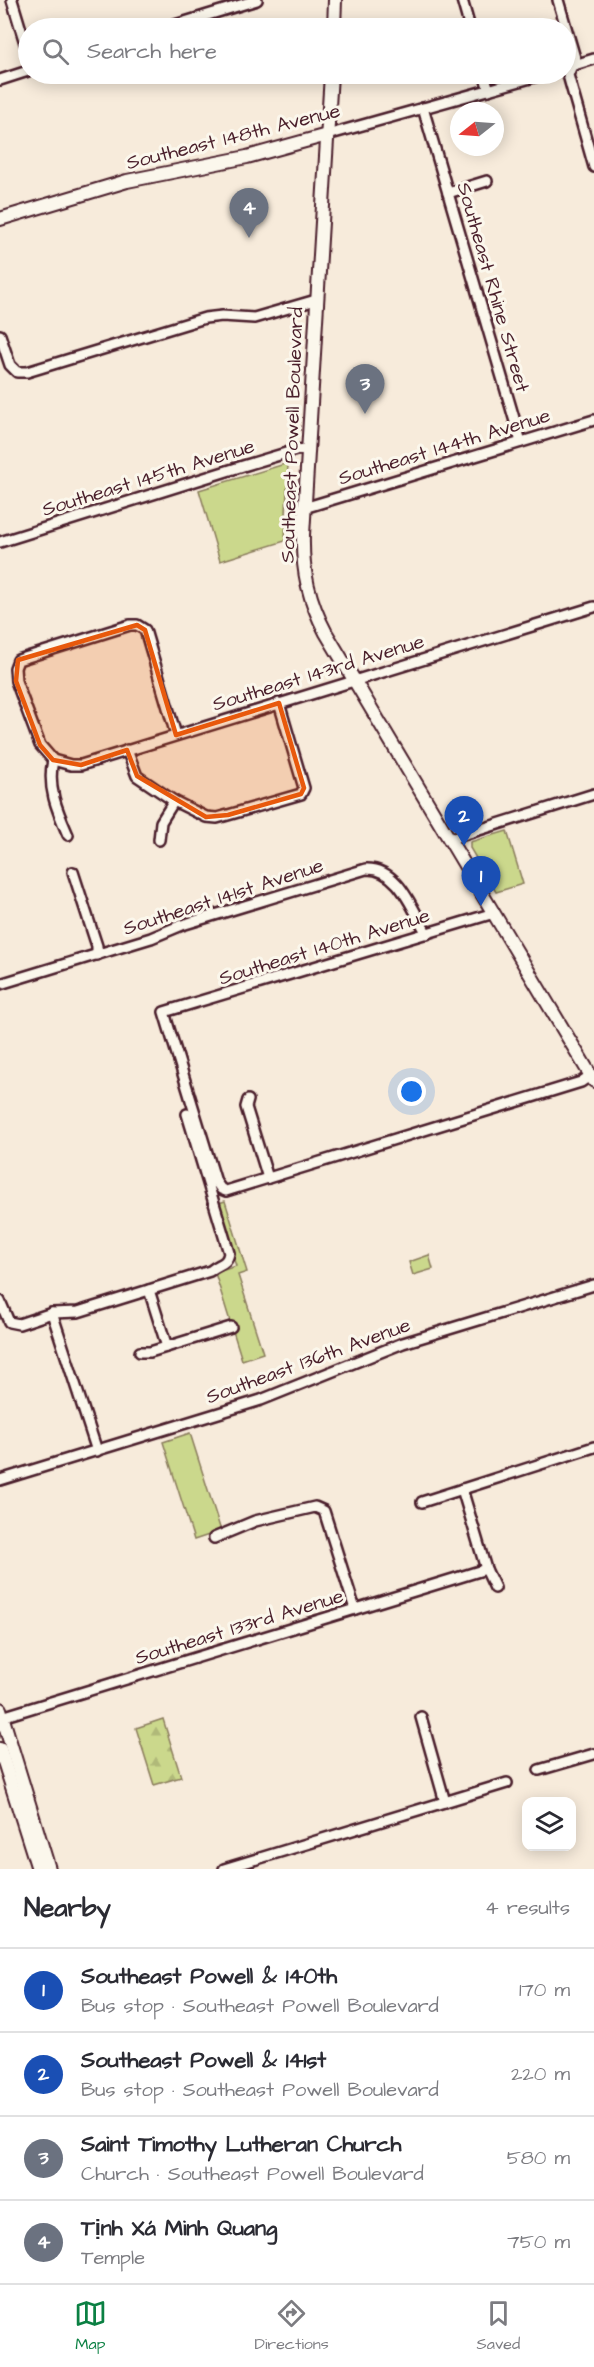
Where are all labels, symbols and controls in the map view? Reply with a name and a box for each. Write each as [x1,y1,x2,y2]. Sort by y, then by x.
search box [18,18,576,84]
icon: search [39,35,72,68]
text: Search here [87,36,217,67]
street label: Southeast 148th Avenue [123,97,343,177]
north arrow [450,102,504,156]
street label: Southeast Rhine Street [450,179,536,395]
pin: 4 [230,188,268,238]
street label: Southeast Powell Boulevard [274,307,310,563]
pin: 3 [346,364,385,414]
street label: Southeast 144th Avenue [335,401,554,493]
street label: Southeast 145th Avenue [39,432,258,524]
street label: Southeast 143rd Avenue [209,627,428,719]
pin: 2 [444,796,484,846]
street label: Southeast 141st Avenue [119,851,327,943]
pin: 1 [462,856,500,906]
street label: Southeast 140th Avenue [215,901,433,992]
your location [397,1077,426,1106]
street label: Southeast 136th Avenue [202,1311,415,1411]
street label: Southeast 133rd Avenue [132,1582,347,1672]
map controls [522,1797,576,1851]
button: layers [522,1797,576,1851]
text: Nearby [24,1890,111,1926]
text: 4 results [485,1894,570,1922]
text: Southeast Powell & 140th [81,1961,337,1992]
text: 1 [42,1976,45,2004]
text: 170 m [519,1976,570,2004]
text: Bus stop · Southeast Powell Boulevard [81,1992,439,2020]
text: Southeast Powell & 141st [81,2045,326,2076]
text: 2 [38,2060,49,2088]
text: 220 m [511,2060,570,2088]
text: Bus stop · Southeast Powell Boulevard [81,2076,439,2104]
text: Saint Timothy Lutheran Church [81,2129,401,2160]
text: 3 [38,2144,49,2172]
text: 580 m [507,2144,570,2172]
text: Church · Southeast Powell Boulevard [81,2160,424,2188]
text: Tịnh Xá Minh Quang [81,2213,277,2244]
text: 4 [37,2228,50,2256]
text: 750 m [507,2228,570,2256]
text: Temple [81,2244,145,2272]
tab: Map [74,2297,107,2355]
tab: Directions [255,2297,329,2355]
tab: Saved [477,2297,520,2355]

